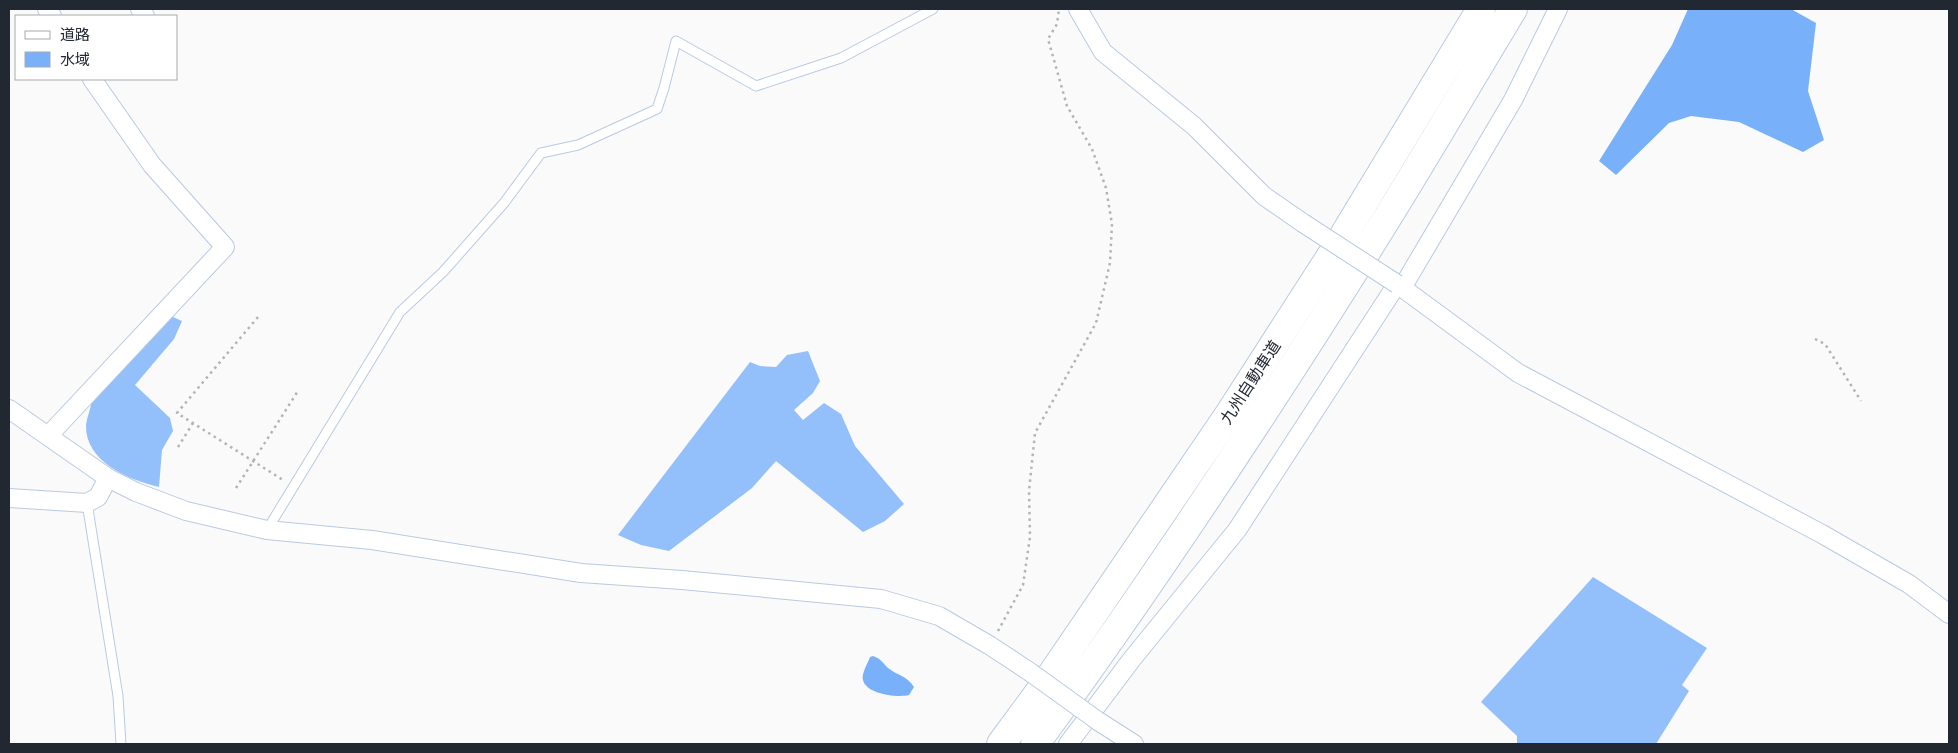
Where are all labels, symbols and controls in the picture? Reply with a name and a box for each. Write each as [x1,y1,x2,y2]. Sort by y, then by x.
legend [15,15,178,80]
text: 道路 [60,25,90,46]
text: 水域 [60,50,90,71]
street label: 九州自動車道 [1215,336,1286,429]

